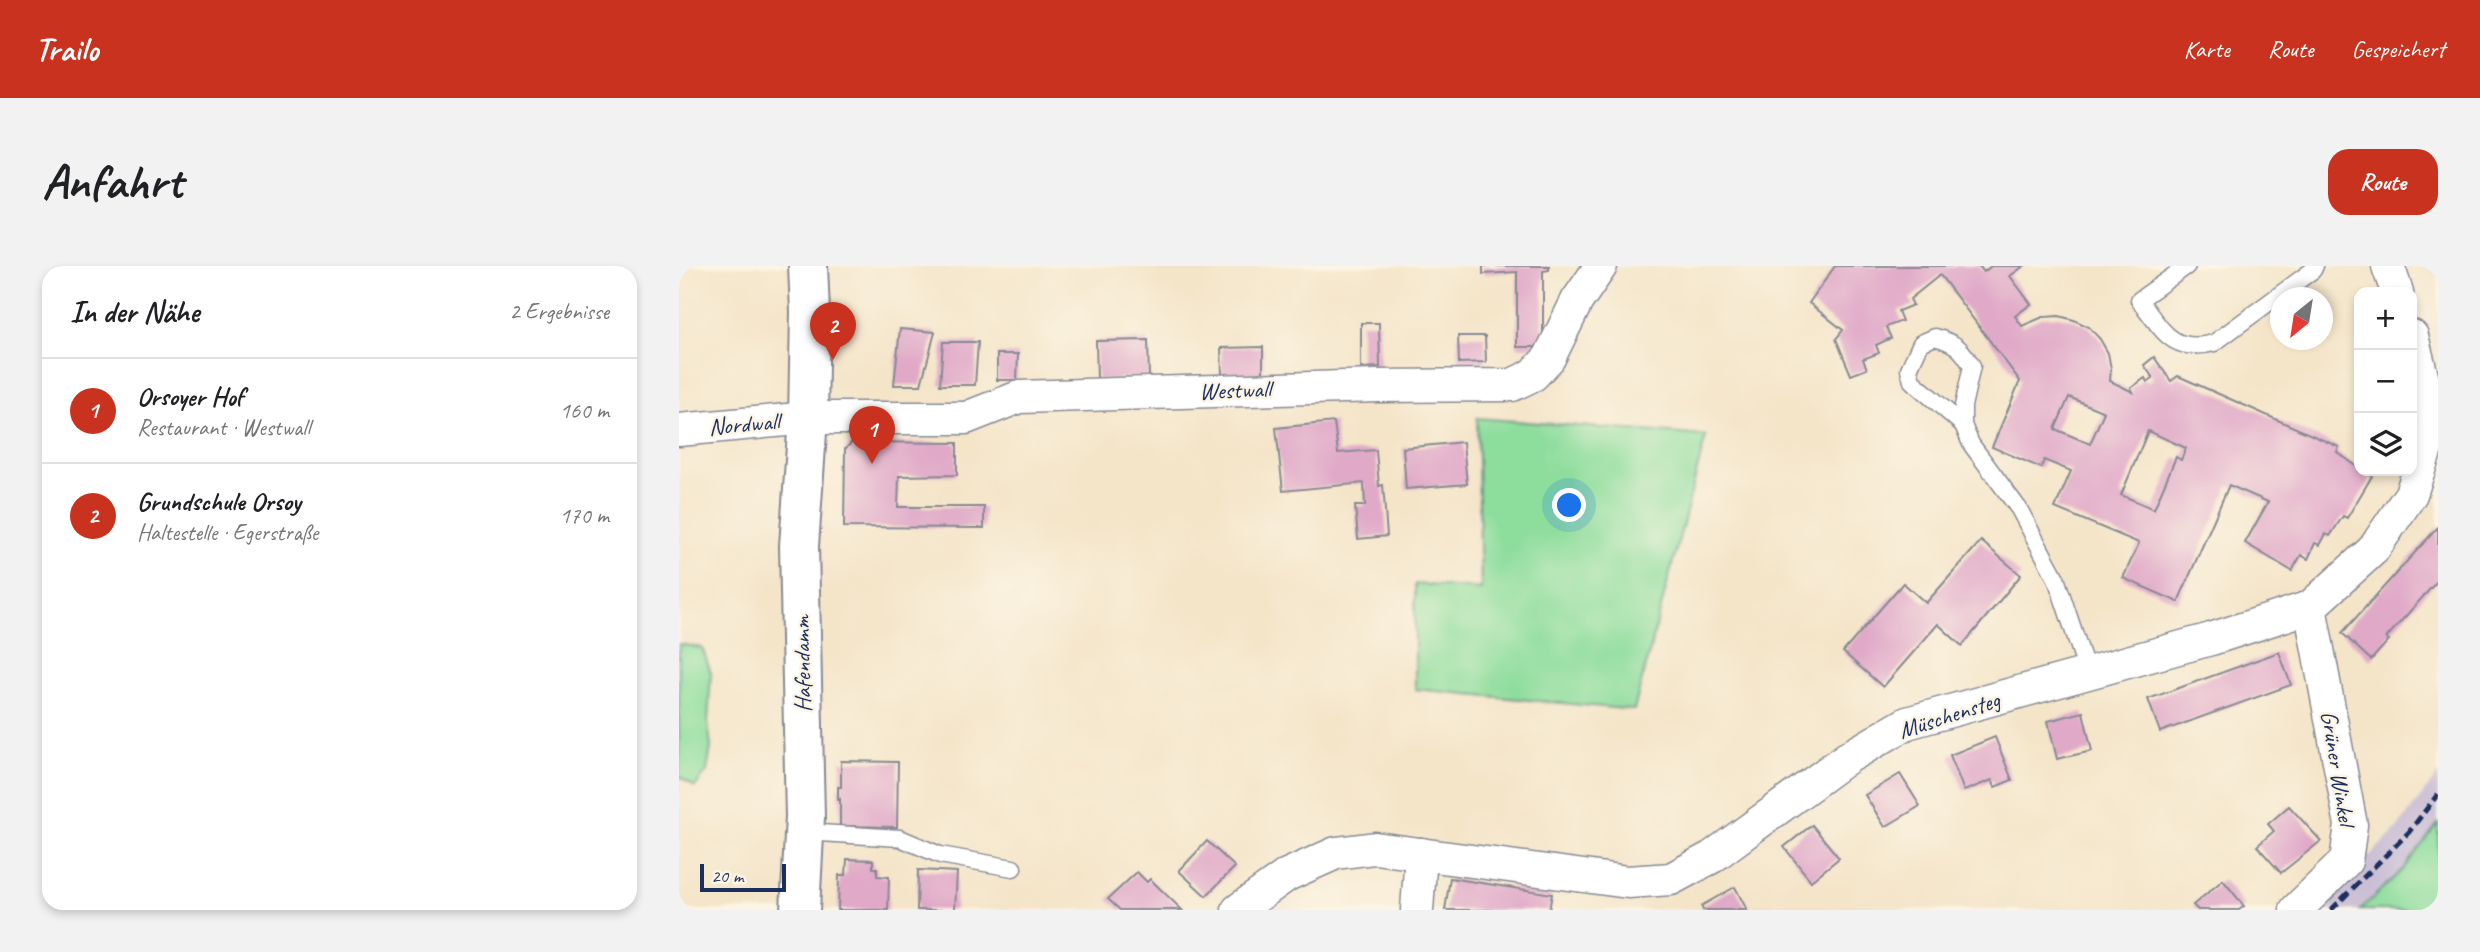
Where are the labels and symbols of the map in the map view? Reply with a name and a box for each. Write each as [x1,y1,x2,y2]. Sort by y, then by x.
north arrow [2270,287,2333,350]
pin: 2 [810,302,856,360]
street label: Westwall [1199,374,1275,406]
street label: Nordwall [707,406,785,442]
pin: 1 [849,406,895,464]
your location [1552,488,1586,522]
street label: Hafendamm [786,614,818,713]
street label: Müschensteg [1895,684,2005,745]
street label: Grüner Winkel [2314,709,2362,831]
scale bar [700,861,786,893]

